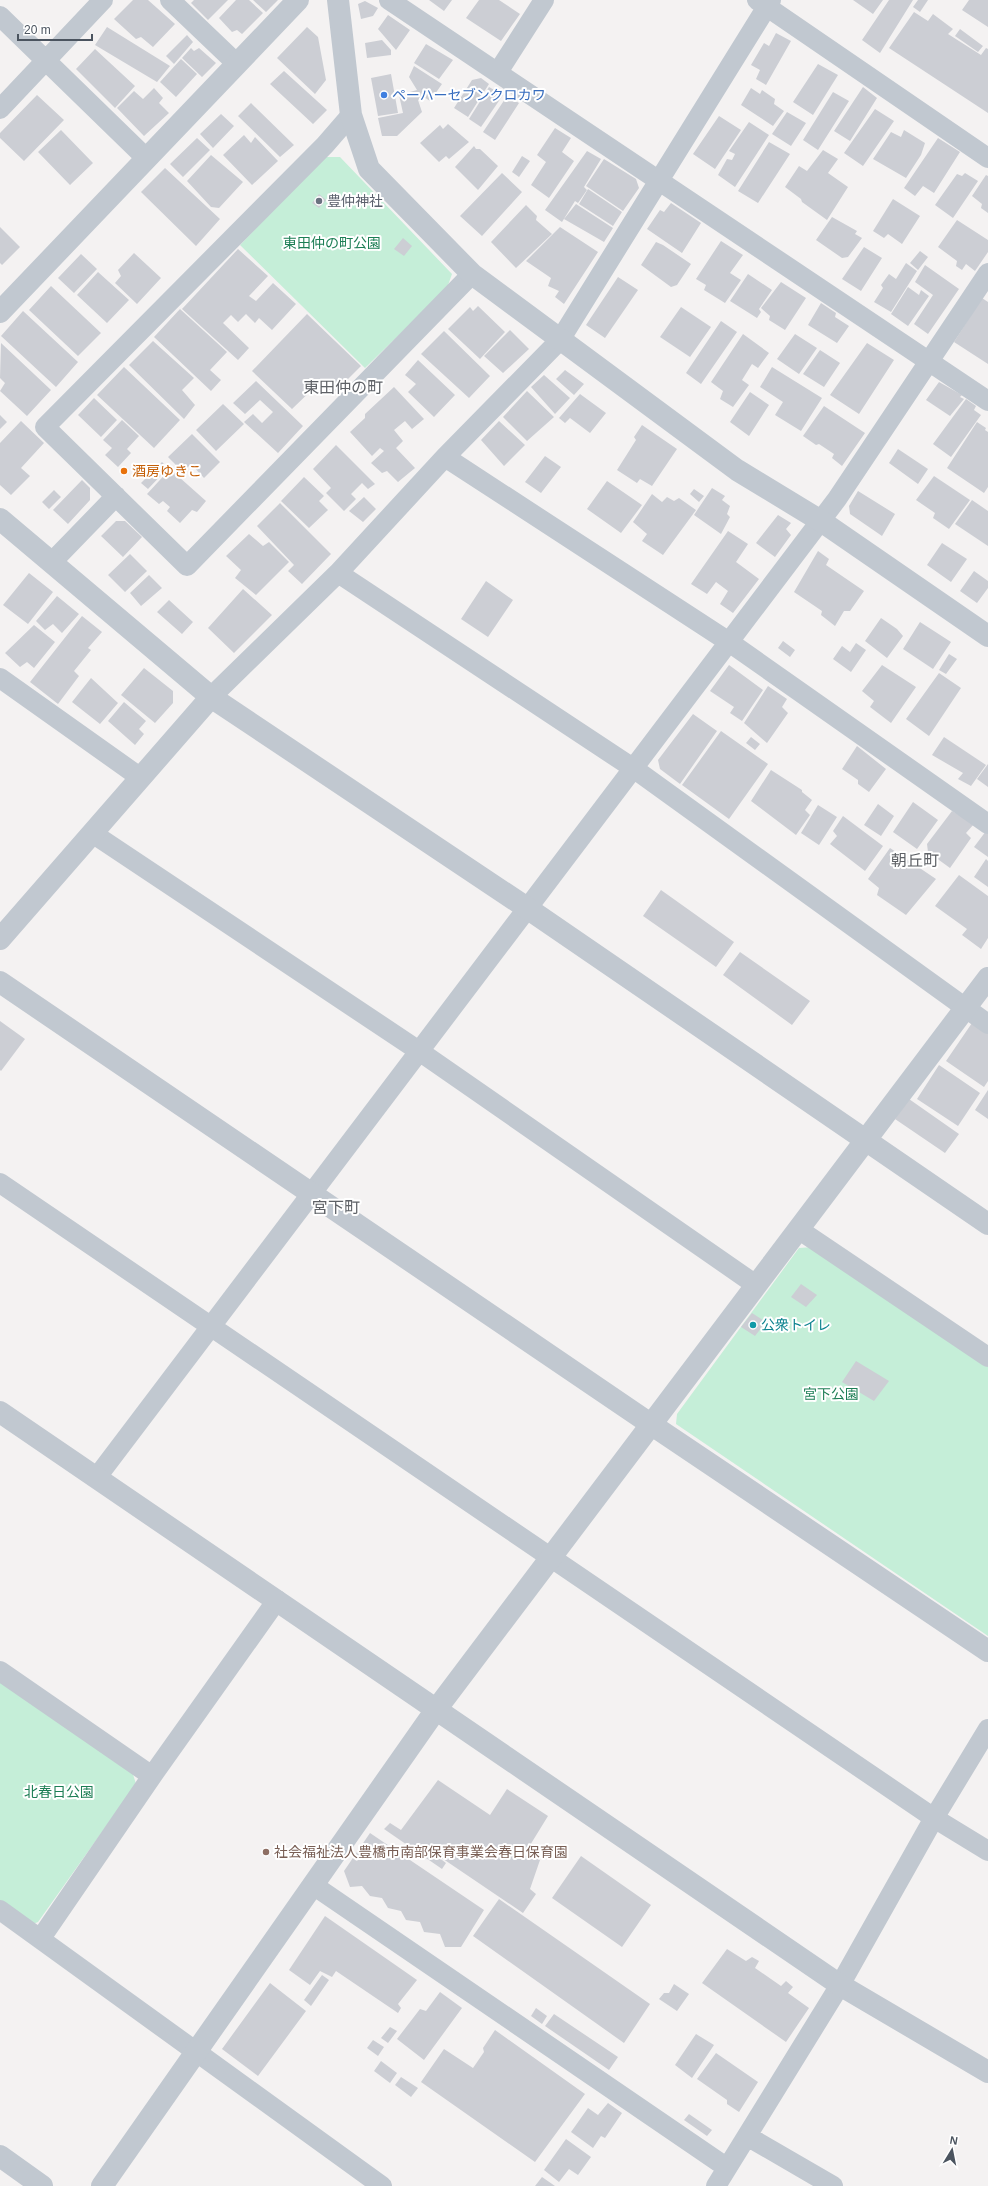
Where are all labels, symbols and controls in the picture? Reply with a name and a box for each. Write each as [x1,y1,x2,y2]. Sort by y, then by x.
scale bar [18,16,92,42]
text: 20 m [24,23,51,37]
place label: ペーハーセブンクロカワ [392,87,546,103]
marker: ペーハーセブンクロカワ [379,90,389,100]
place label: 豊仲神社 [327,193,383,209]
marker: 豊仲神社 [314,196,324,206]
park label: 東田仲の町公園 [283,235,381,251]
district label: 東田仲の町 [303,379,383,396]
place label: 酒房ゆきこ [132,463,202,479]
marker: 酒房ゆきこ [119,466,129,476]
district label: 朝丘町 [891,852,939,869]
district label: 宮下町 [312,1199,360,1216]
place label: 公衆トイレ [761,1317,831,1333]
marker: 公衆トイレ [748,1320,758,1330]
park label: 宮下公園 [803,1386,859,1402]
park label: 北春日公園 [24,1784,94,1800]
place label: 社会福祉法人豊橋市南部保育事業会春日保育園 [274,1844,568,1860]
marker: 社会福祉法人豊橋市南部保育事業会春日保育園 [261,1847,271,1857]
north arrow [932,2130,972,2170]
text: N [949,2134,959,2147]

